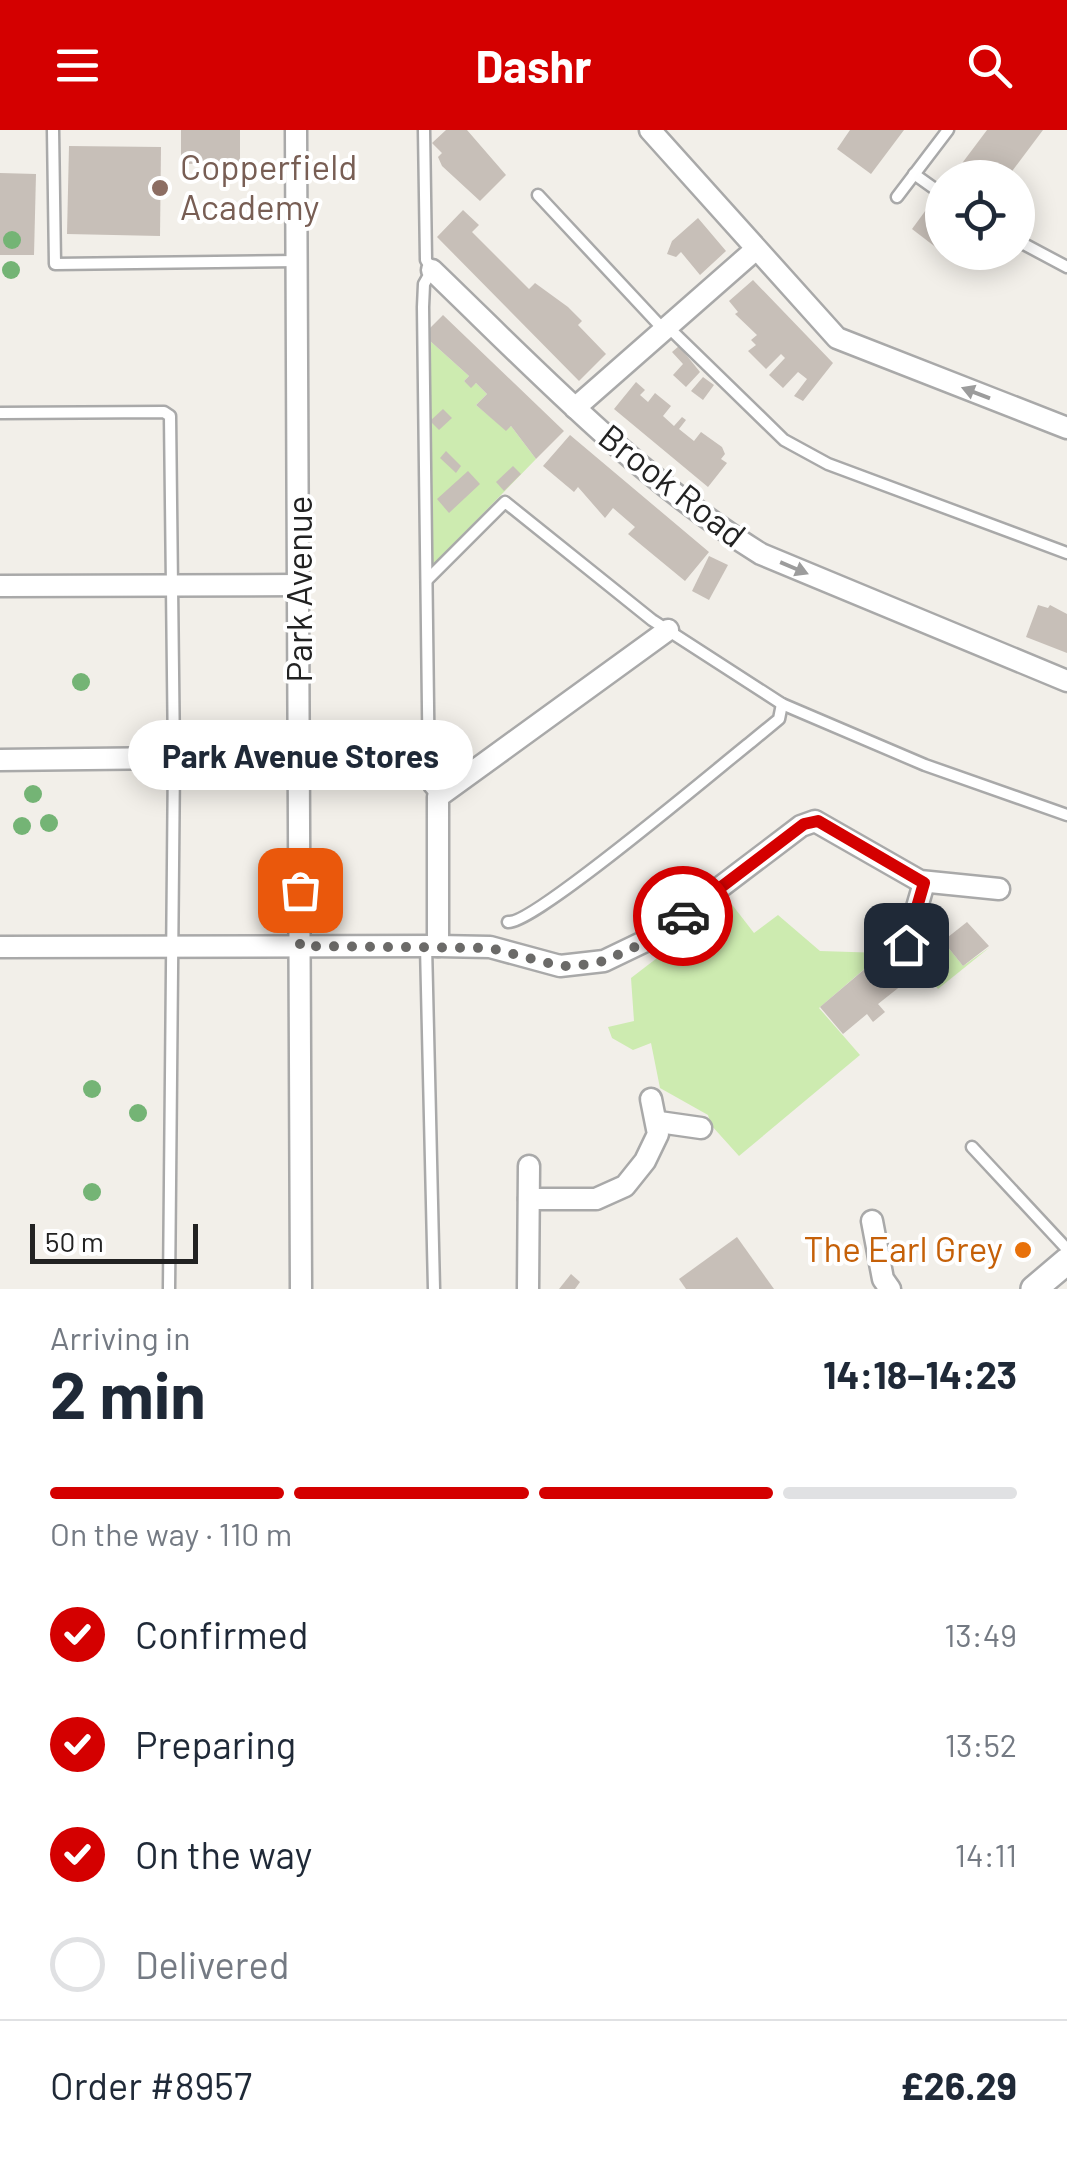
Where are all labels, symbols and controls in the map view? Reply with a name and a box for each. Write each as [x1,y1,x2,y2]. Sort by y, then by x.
icon: menu [50,38,105,93]
text: Dashr [476,38,591,92]
icon: search [962,38,1017,93]
place label: Copperfield Academy [180,145,357,227]
map controls [925,160,1035,270]
button: locate [925,160,1035,270]
marker: Copperfield Academy [149,177,171,199]
one-way arrow [961,385,991,401]
street label: Brook Road [592,414,755,555]
street label: Park Avenue [277,495,319,683]
one-way arrow [779,560,809,576]
callout: Park Avenue Stores [128,720,472,790]
text: Park Avenue Stores [162,736,439,774]
pin [258,848,343,933]
icon: bag [273,863,328,918]
courier [633,866,733,966]
icon: car [656,889,711,944]
pin [864,903,949,988]
icon: home [879,918,934,973]
scale bar [30,1219,198,1264]
text: 50 m [45,1224,104,1258]
place label: The Earl Grey [804,1227,1003,1269]
marker: The Earl Grey [1012,1239,1034,1261]
text: Arriving in [50,1318,190,1356]
text: 14:18–14:23 [823,1351,1017,1397]
text: 2 min [50,1354,206,1432]
text: On the way · 110 m [50,1514,292,1552]
icon: check [50,1607,105,1662]
text: Confirmed [135,1611,308,1657]
text: 13:49 [944,1615,1017,1653]
icon: check [50,1717,105,1772]
text: Preparing [135,1721,296,1767]
text: 13:52 [945,1725,1017,1763]
icon: check [50,1827,105,1882]
text: On the way [135,1831,312,1877]
text: 14:11 [955,1835,1017,1873]
text: Delivered [135,1941,289,1987]
text: Order #8957 [50,2062,252,2108]
text: £26.29 [900,2062,1017,2108]

